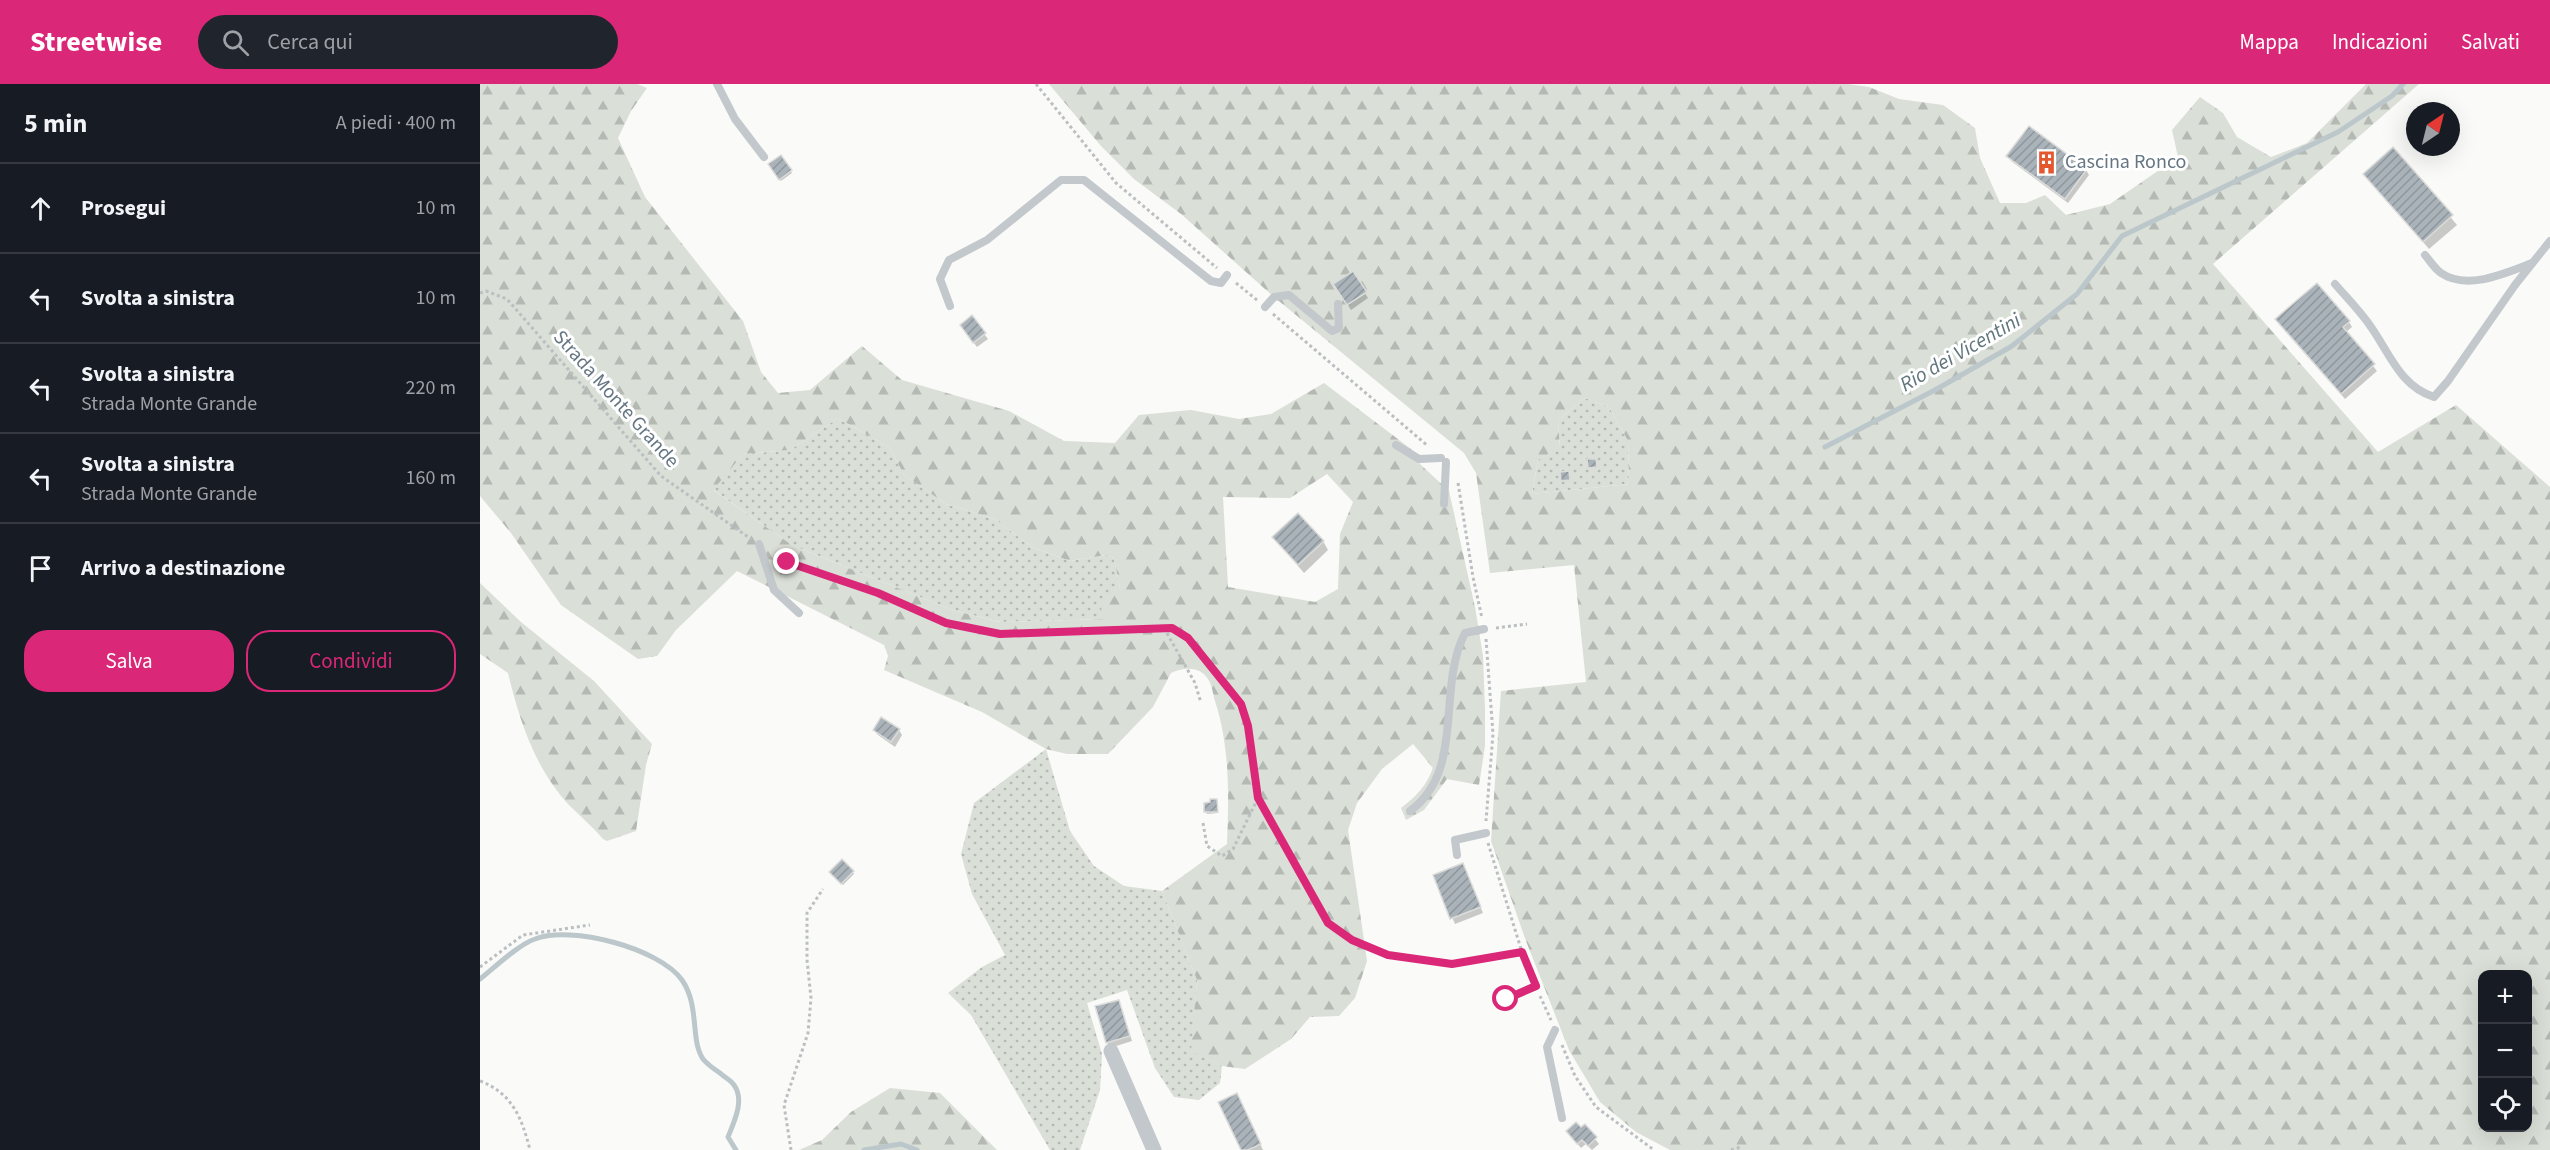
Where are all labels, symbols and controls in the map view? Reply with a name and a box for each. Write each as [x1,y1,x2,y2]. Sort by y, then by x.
search box [198,15,618,69]
text: Streetwise [30,22,162,62]
icon: search [219,26,252,59]
text: Cerca qui [267,26,353,58]
text: Mappa [2240,27,2299,57]
text: Indicazioni [2332,27,2428,57]
text: Salvati [2461,27,2520,57]
north arrow [2406,102,2460,156]
text: 5 min [24,105,87,142]
text: A piedi · 400 m [336,109,456,137]
place label: Cascina Ronco [2065,148,2186,176]
building icon: Cascina Ronco [2034,149,2060,175]
icon: ahead [24,192,57,225]
text: Prosegui [81,192,166,224]
text: 10 m [416,194,456,222]
icon: left [24,282,57,315]
text: Svolta a sinistra [81,282,235,314]
text: 10 m [416,284,456,312]
water label: Rio dei Vicentini [1894,305,2027,399]
street label: Strada Monte Grande [547,324,685,474]
text: Svolta a sinistra [81,358,235,390]
icon: left [24,372,57,405]
text: 220 m [406,374,456,402]
text: Strada Monte Grande [81,390,257,418]
text: Svolta a sinistra [81,448,235,480]
icon: left [24,462,57,495]
text: 160 m [406,464,456,492]
text: Strada Monte Grande [81,480,257,508]
route end [773,548,799,574]
icon: arrive [24,552,57,585]
text: Arrivo a destinazione [81,552,286,584]
button: Salva [24,630,234,692]
button: Condividi [246,630,456,692]
map controls [2478,970,2532,1132]
button: + [2478,970,2532,1024]
route start [1492,985,1518,1011]
button: − [2478,1024,2532,1078]
button: locate [2478,1078,2532,1132]

